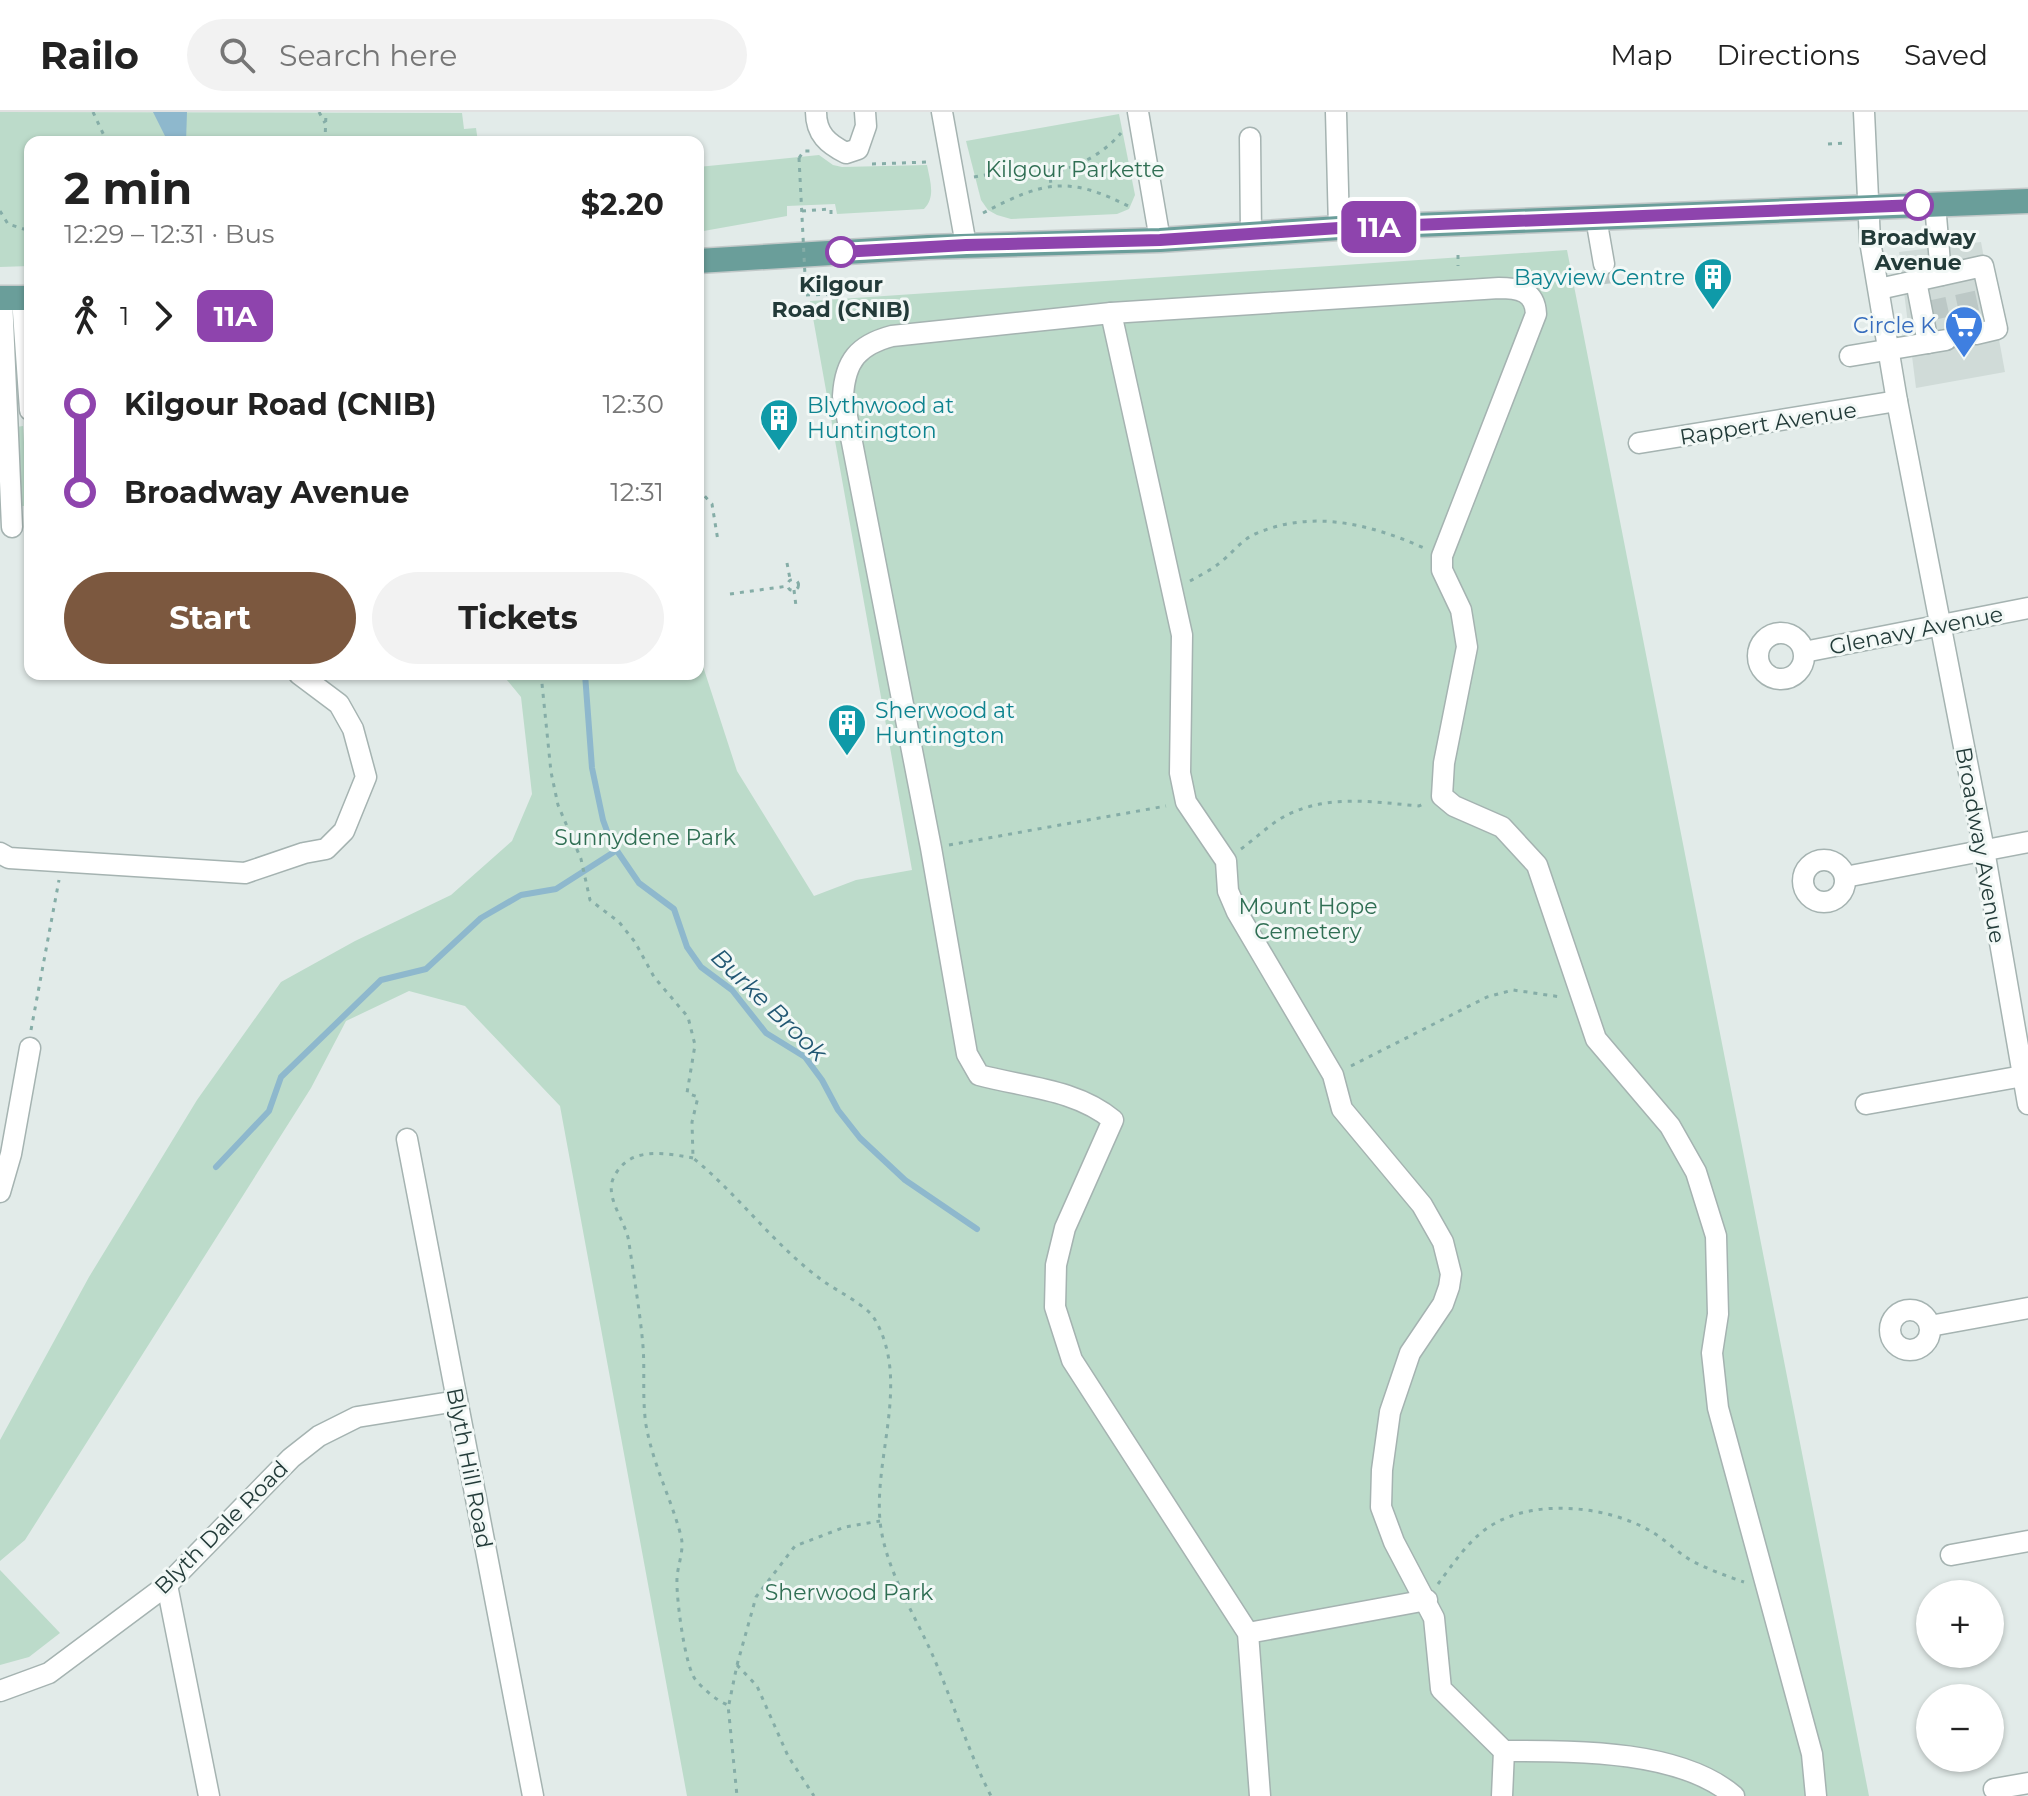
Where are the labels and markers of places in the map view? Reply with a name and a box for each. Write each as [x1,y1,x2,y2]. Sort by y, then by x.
marker: Broadway Avenue [1903,190,1933,220]
place label: Broadway Avenue [1860,224,1977,276]
marker: Kilgour Road (CNIB) [826,237,856,267]
building icon: Bayview Centre [1692,256,1734,311]
place label: Bayview Centre [1514,264,1685,291]
place label: Kilgour Road (CNIB) [772,271,910,323]
supermarket icon: Circle K [1943,304,1985,359]
place label: Circle K [1853,312,1936,339]
place label: Blythwood at Huntington [807,392,954,444]
building icon: Blythwood at Huntington [758,397,800,452]
place label: Sherwood at Huntington [875,697,1015,749]
building icon: Sherwood at Huntington [826,702,868,757]

